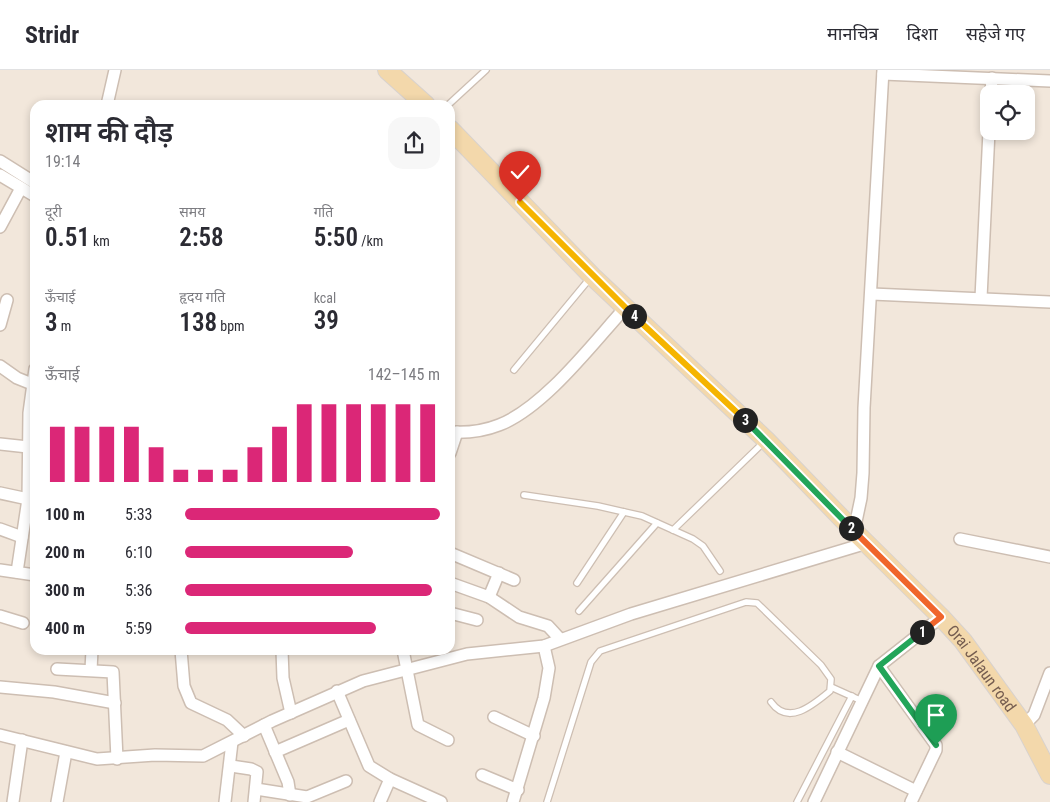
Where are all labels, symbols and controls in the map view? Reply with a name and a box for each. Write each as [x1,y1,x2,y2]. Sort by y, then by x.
text: Stridr [25,21,79,49]
text: मानचित्र [827,23,879,44]
text: दिशा [907,23,938,44]
text: सहेजे गए [966,23,1025,44]
map controls [980,85,1035,140]
button: locate [980,85,1035,140]
text: शाम की दौड़ [45,116,173,149]
button: share [388,117,440,169]
pin [499,151,541,202]
text: 19:14 [45,152,80,171]
icon: check [506,158,534,186]
text: दूरी [45,204,62,220]
text: समय [179,204,205,220]
text: गति [314,204,333,220]
text: 0.51 [45,223,90,252]
text: 2:58 [179,223,224,252]
text: 5:50 [314,223,358,252]
text: km [90,233,110,249]
text: /km [358,233,383,249]
text: ऊँचाई [45,289,75,305]
text: हृदय गति [179,289,225,305]
text: kcal [314,290,336,306]
pin: 4 [622,304,646,328]
text: 39 [314,306,339,335]
text: 3 [45,308,58,337]
text: 138 [179,308,217,337]
text: 4 [631,308,638,324]
text: m [58,318,71,334]
text: bpm [217,318,245,334]
text: ऊँचाई [45,365,80,384]
text: 142–145 m [368,365,440,384]
pin: 3 [732,408,758,432]
text: 3 [742,412,749,428]
text: 100 m [45,505,85,524]
text: 5:33 [125,505,152,524]
pin: 2 [838,516,864,540]
text: 2 [848,520,855,536]
text: 200 m [45,543,85,562]
text: 6:10 [125,543,152,562]
text: 300 m [45,581,85,600]
text: 5:36 [125,581,152,600]
text: 400 m [45,619,85,638]
text: 5:59 [125,619,152,638]
pin: 1 [910,620,934,644]
street label: Orai Jalaun road [943,621,1020,715]
text: 1 [919,624,926,640]
pin [915,694,957,745]
icon: arrive [922,701,950,729]

